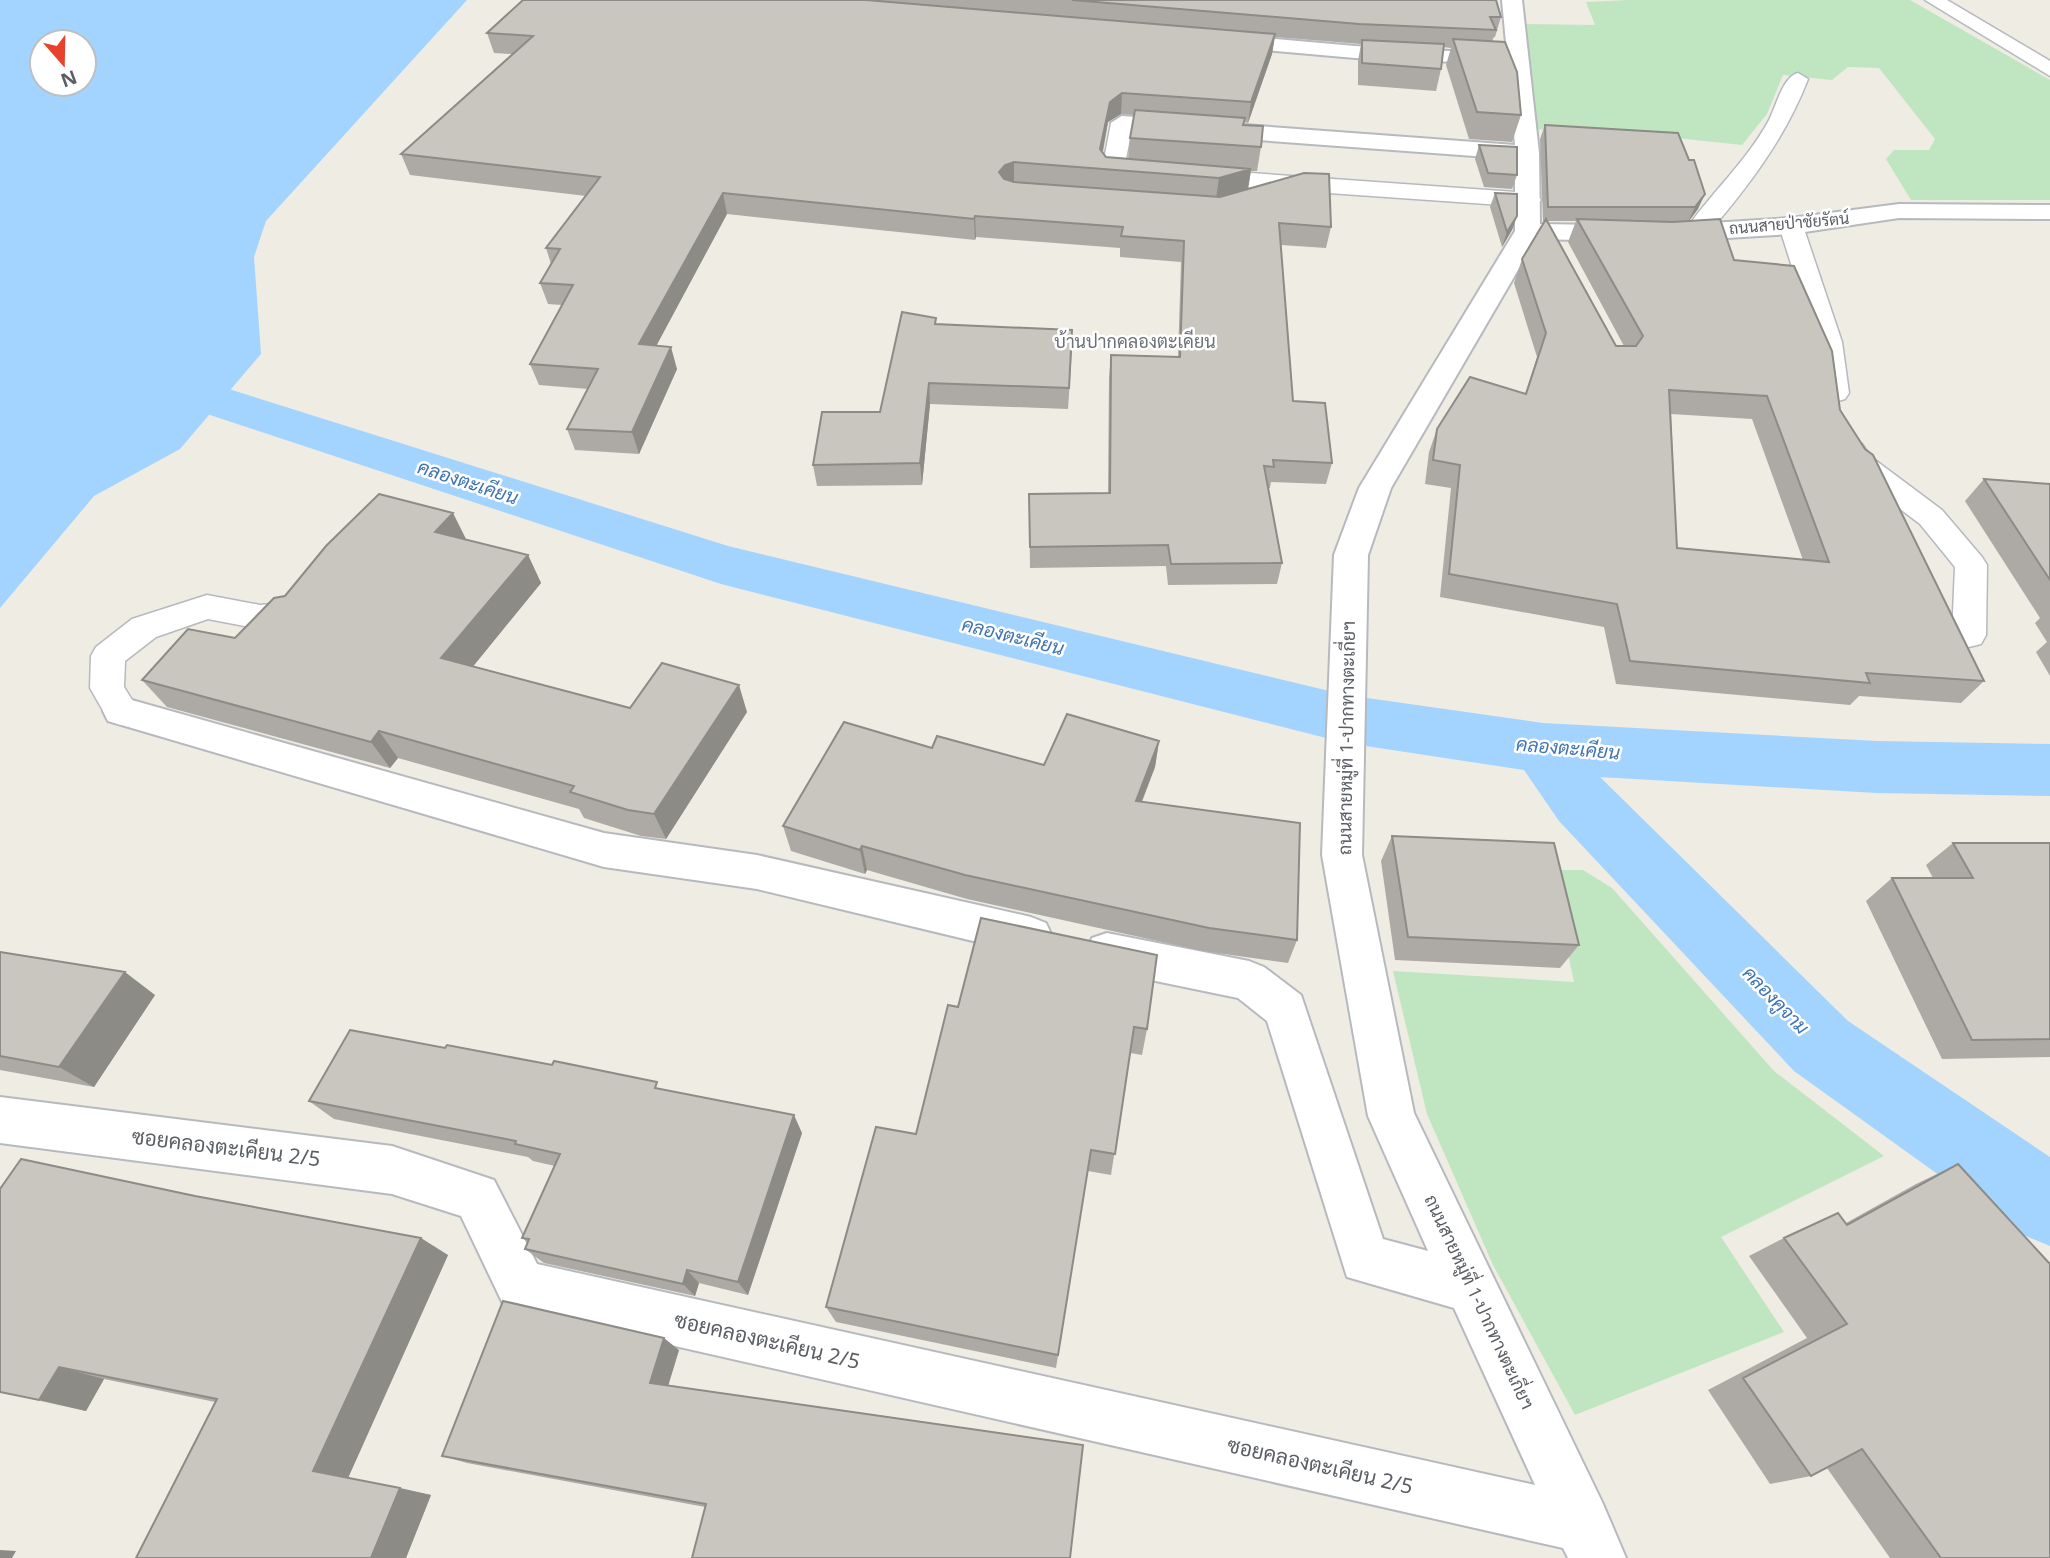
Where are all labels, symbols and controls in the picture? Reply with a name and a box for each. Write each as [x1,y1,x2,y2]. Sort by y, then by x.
north arrow [28,28,98,98]
text: N [57,64,81,94]
street label: ถนนสายป่าชัยรัตน์ [1728,206,1850,239]
district label: บ้านปากคลองตะเคียน [1054,329,1216,353]
water label: คลองตะเคียน [414,454,522,510]
water label: คลองตะเคียน [959,611,1067,661]
street label: ถนนสายหมู่ที่ 1-ปากทางตะเกี่ยฯ [1329,621,1362,855]
water label: คลองตะเคียน [1515,731,1621,765]
water label: คลองคูจาม [1736,960,1815,1041]
street label: ซอยคลองตะเคียน 2/5 [130,1122,322,1172]
street label: ถนนสายหมู่ที่ 1-ปากทางตะเกี่ยฯ [1418,1189,1543,1414]
street label: ซอยคลองตะเคียน 2/5 [672,1305,863,1375]
street label: ซอยคลองตะเคียน 2/5 [1225,1430,1416,1500]

